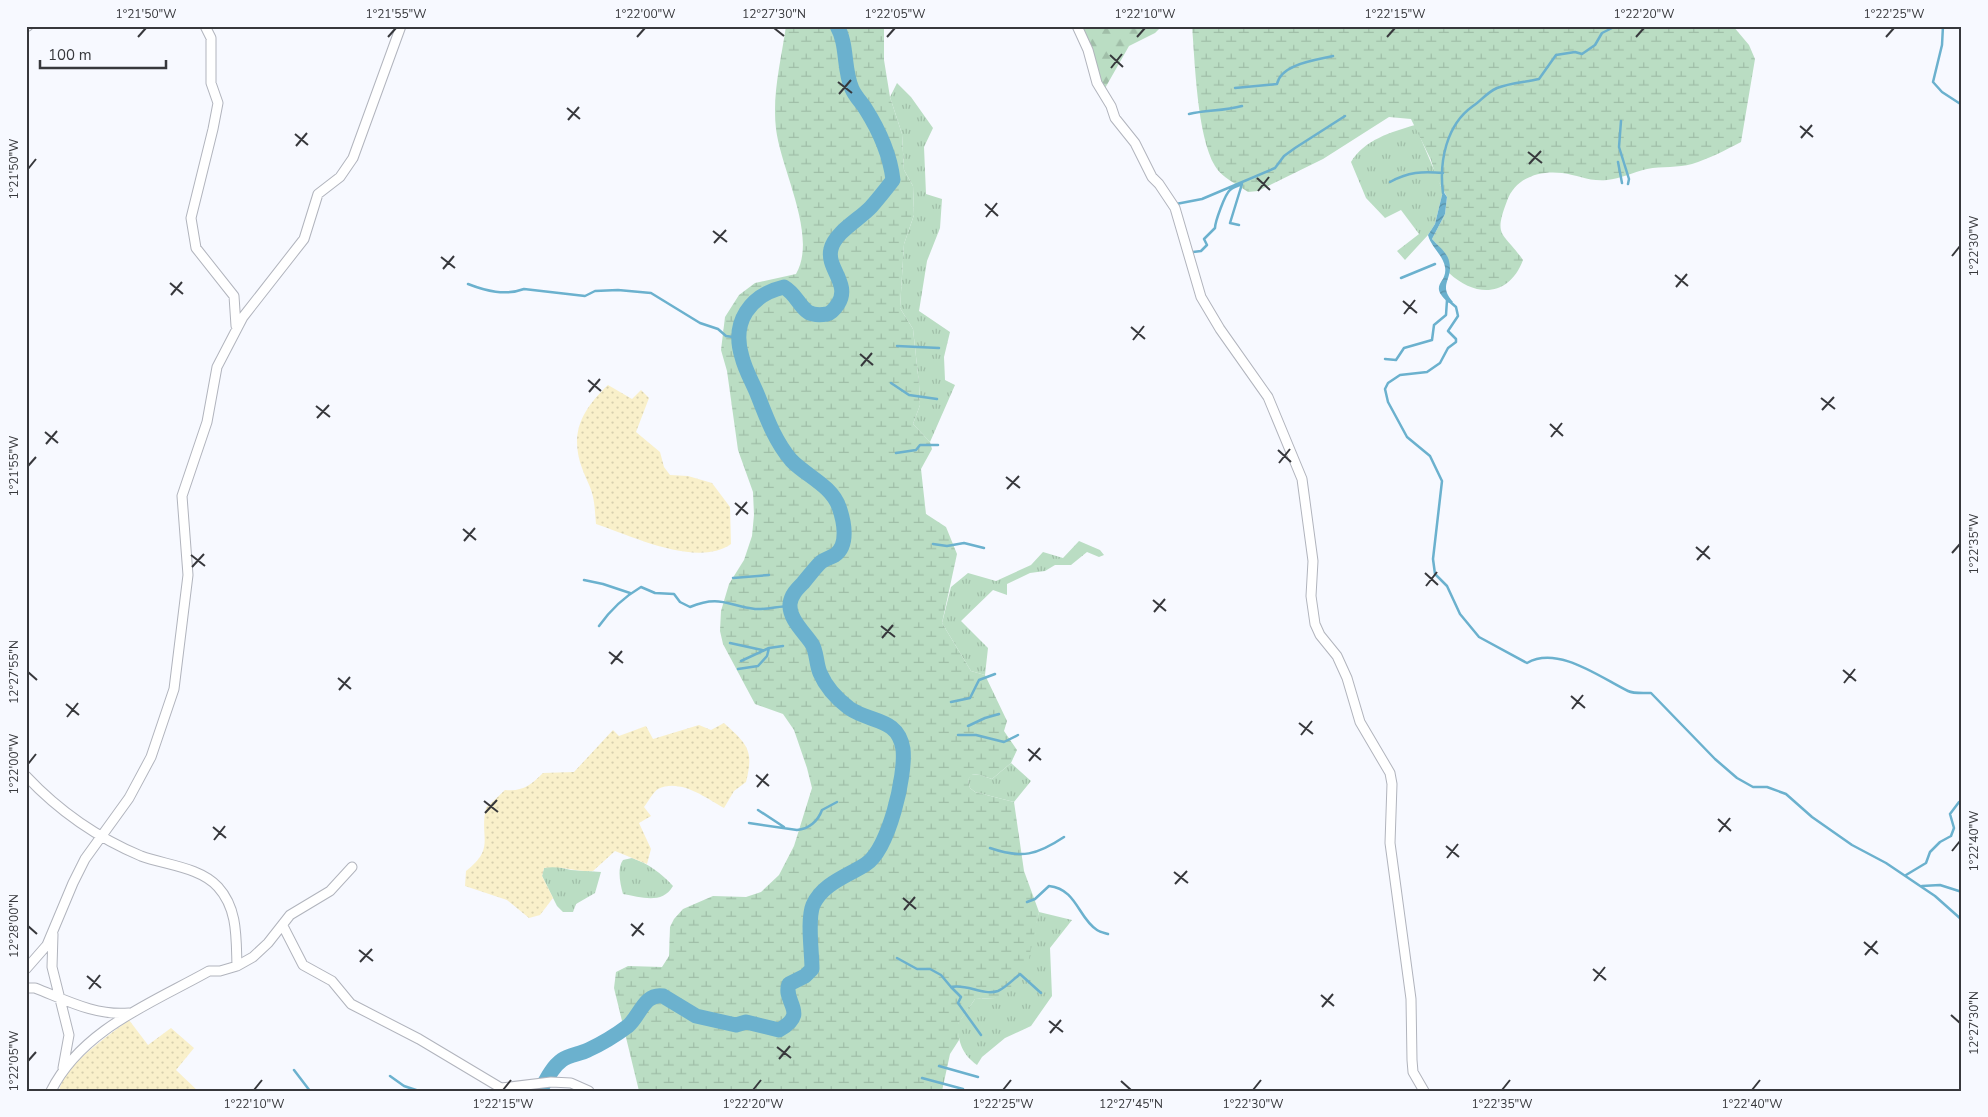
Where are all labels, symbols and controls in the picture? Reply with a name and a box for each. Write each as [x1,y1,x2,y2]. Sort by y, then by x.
text: 1°21'50"W [115,6,177,22]
text: 1°21'55"W [365,6,427,22]
text: 1°22'00"W [614,6,676,22]
text: 12°27'30"N [742,6,806,22]
text: 1°22'05"W [864,6,926,22]
text: 1°22'10"W [1114,6,1176,22]
text: 1°22'15"W [1364,6,1426,22]
text: 1°22'20"W [1613,6,1675,22]
text: 1°22'25"W [1863,6,1925,22]
scale bar [40,38,166,70]
text: 100 m [48,45,92,65]
text: 1°21'50"W [6,138,22,200]
text: 1°22'30"W [1966,215,1982,277]
text: 1°21'55"W [6,435,22,497]
text: 1°22'35"W [1966,513,1982,575]
text: 12°27'55"N [6,640,22,704]
text: 1°22'00"W [6,733,22,795]
text: 1°22'40"W [1966,810,1982,872]
text: 12°28'00"N [6,894,22,958]
text: 12°27'30"N [1966,991,1982,1055]
text: 1°22'05"W [6,1030,22,1092]
text: 1°22'10"W [223,1096,285,1112]
text: 1°22'15"W [472,1096,534,1112]
text: 1°22'20"W [722,1096,784,1112]
text: 1°22'25"W [972,1096,1034,1112]
text: 12°27'45"N [1099,1096,1163,1112]
text: 1°22'30"W [1222,1096,1284,1112]
text: 1°22'35"W [1471,1096,1533,1112]
text: 1°22'40"W [1721,1096,1783,1112]

